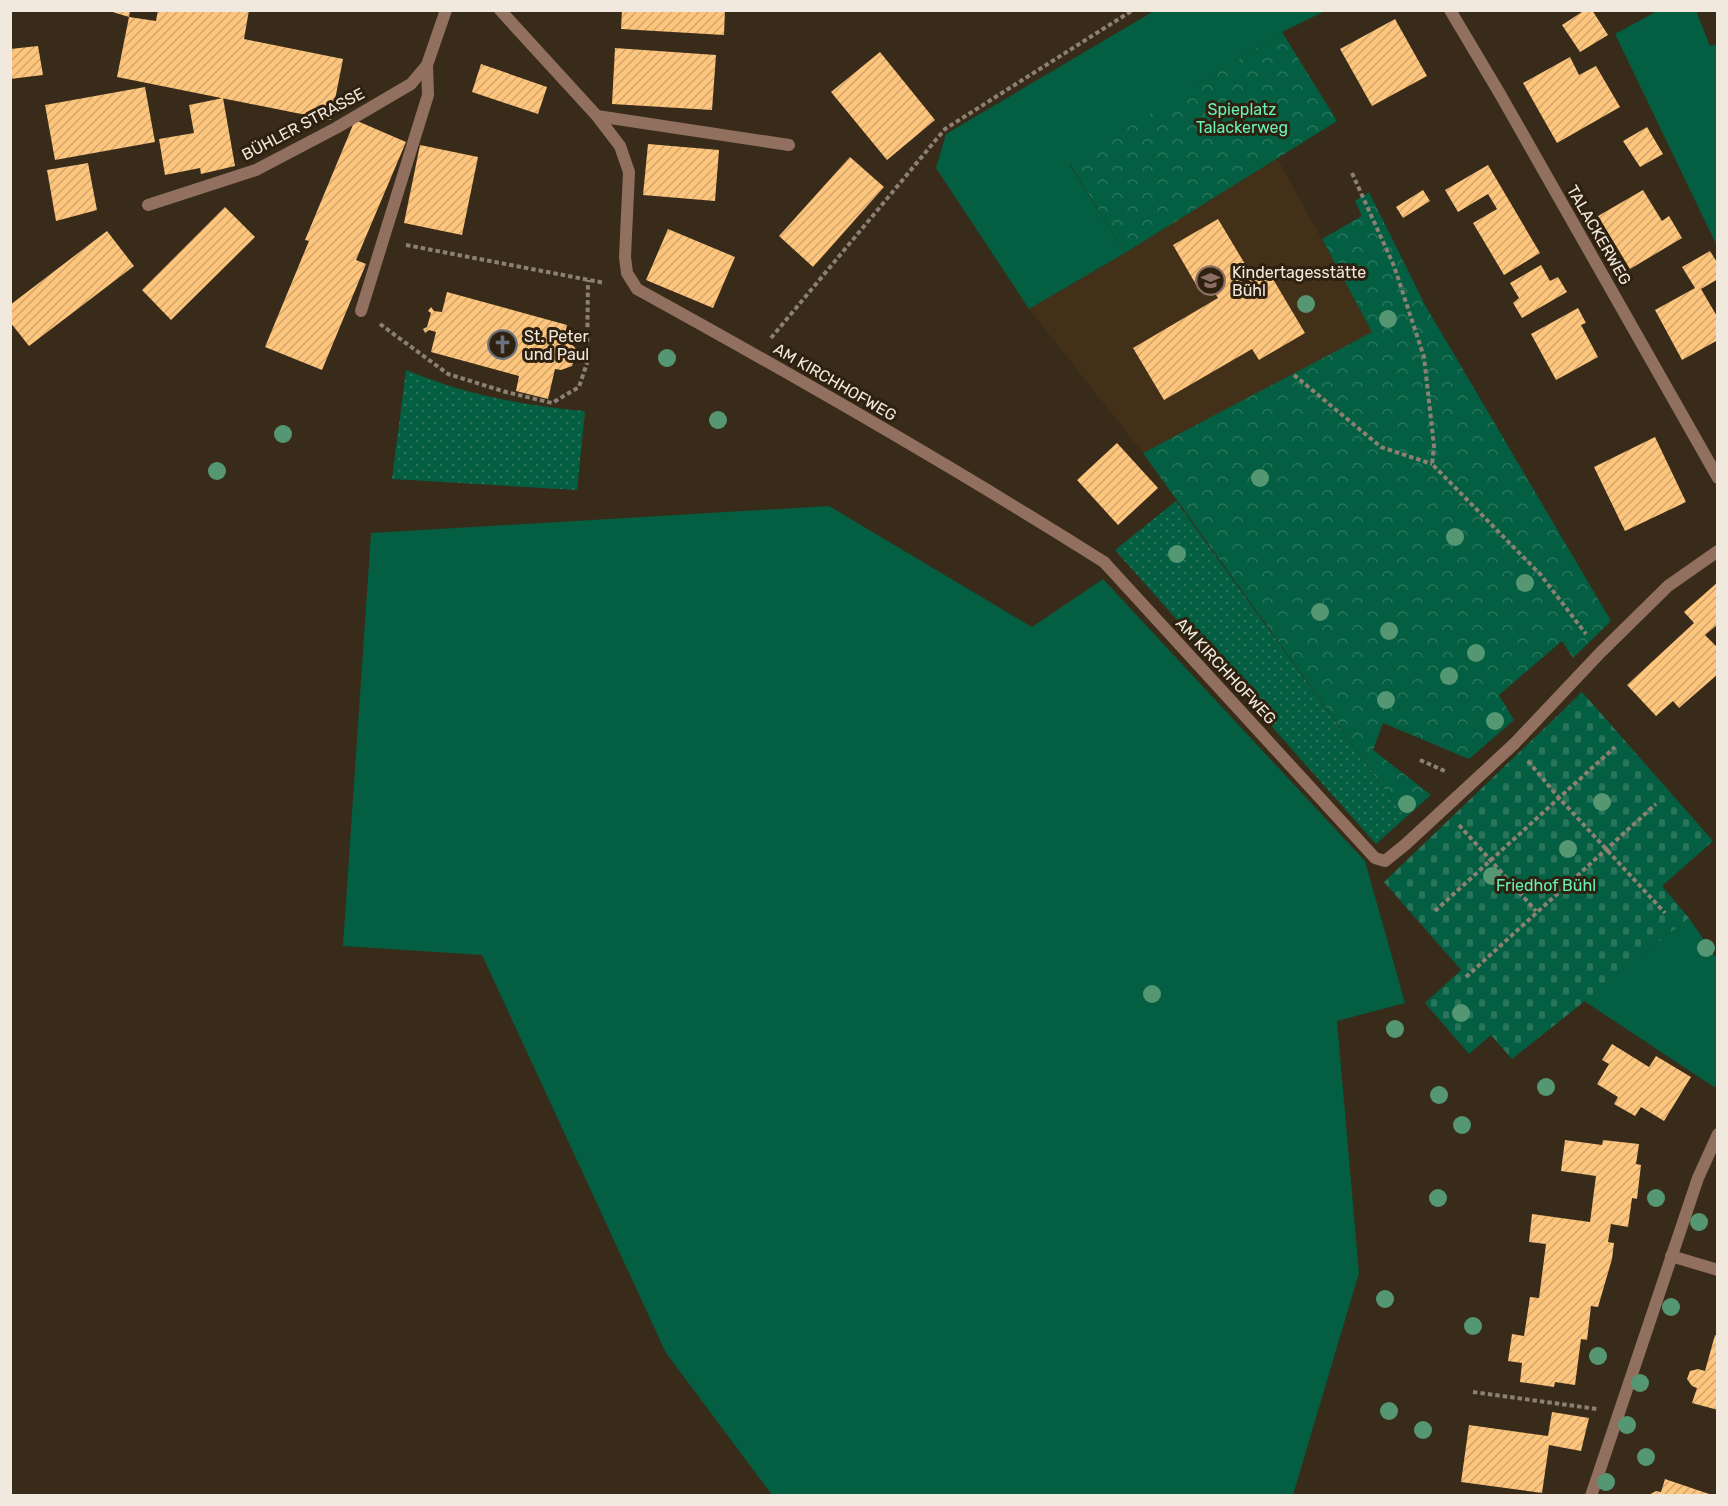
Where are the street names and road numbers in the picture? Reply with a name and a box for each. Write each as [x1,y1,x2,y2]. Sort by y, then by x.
street label: BÜHLER STRASSE [238,84,368,164]
street label: TALACKERWEG [1563,182,1635,288]
street label: AM KIRCHHOFWEG [770,339,900,425]
street label: AM KIRCHHOFWEG [1172,614,1280,728]

